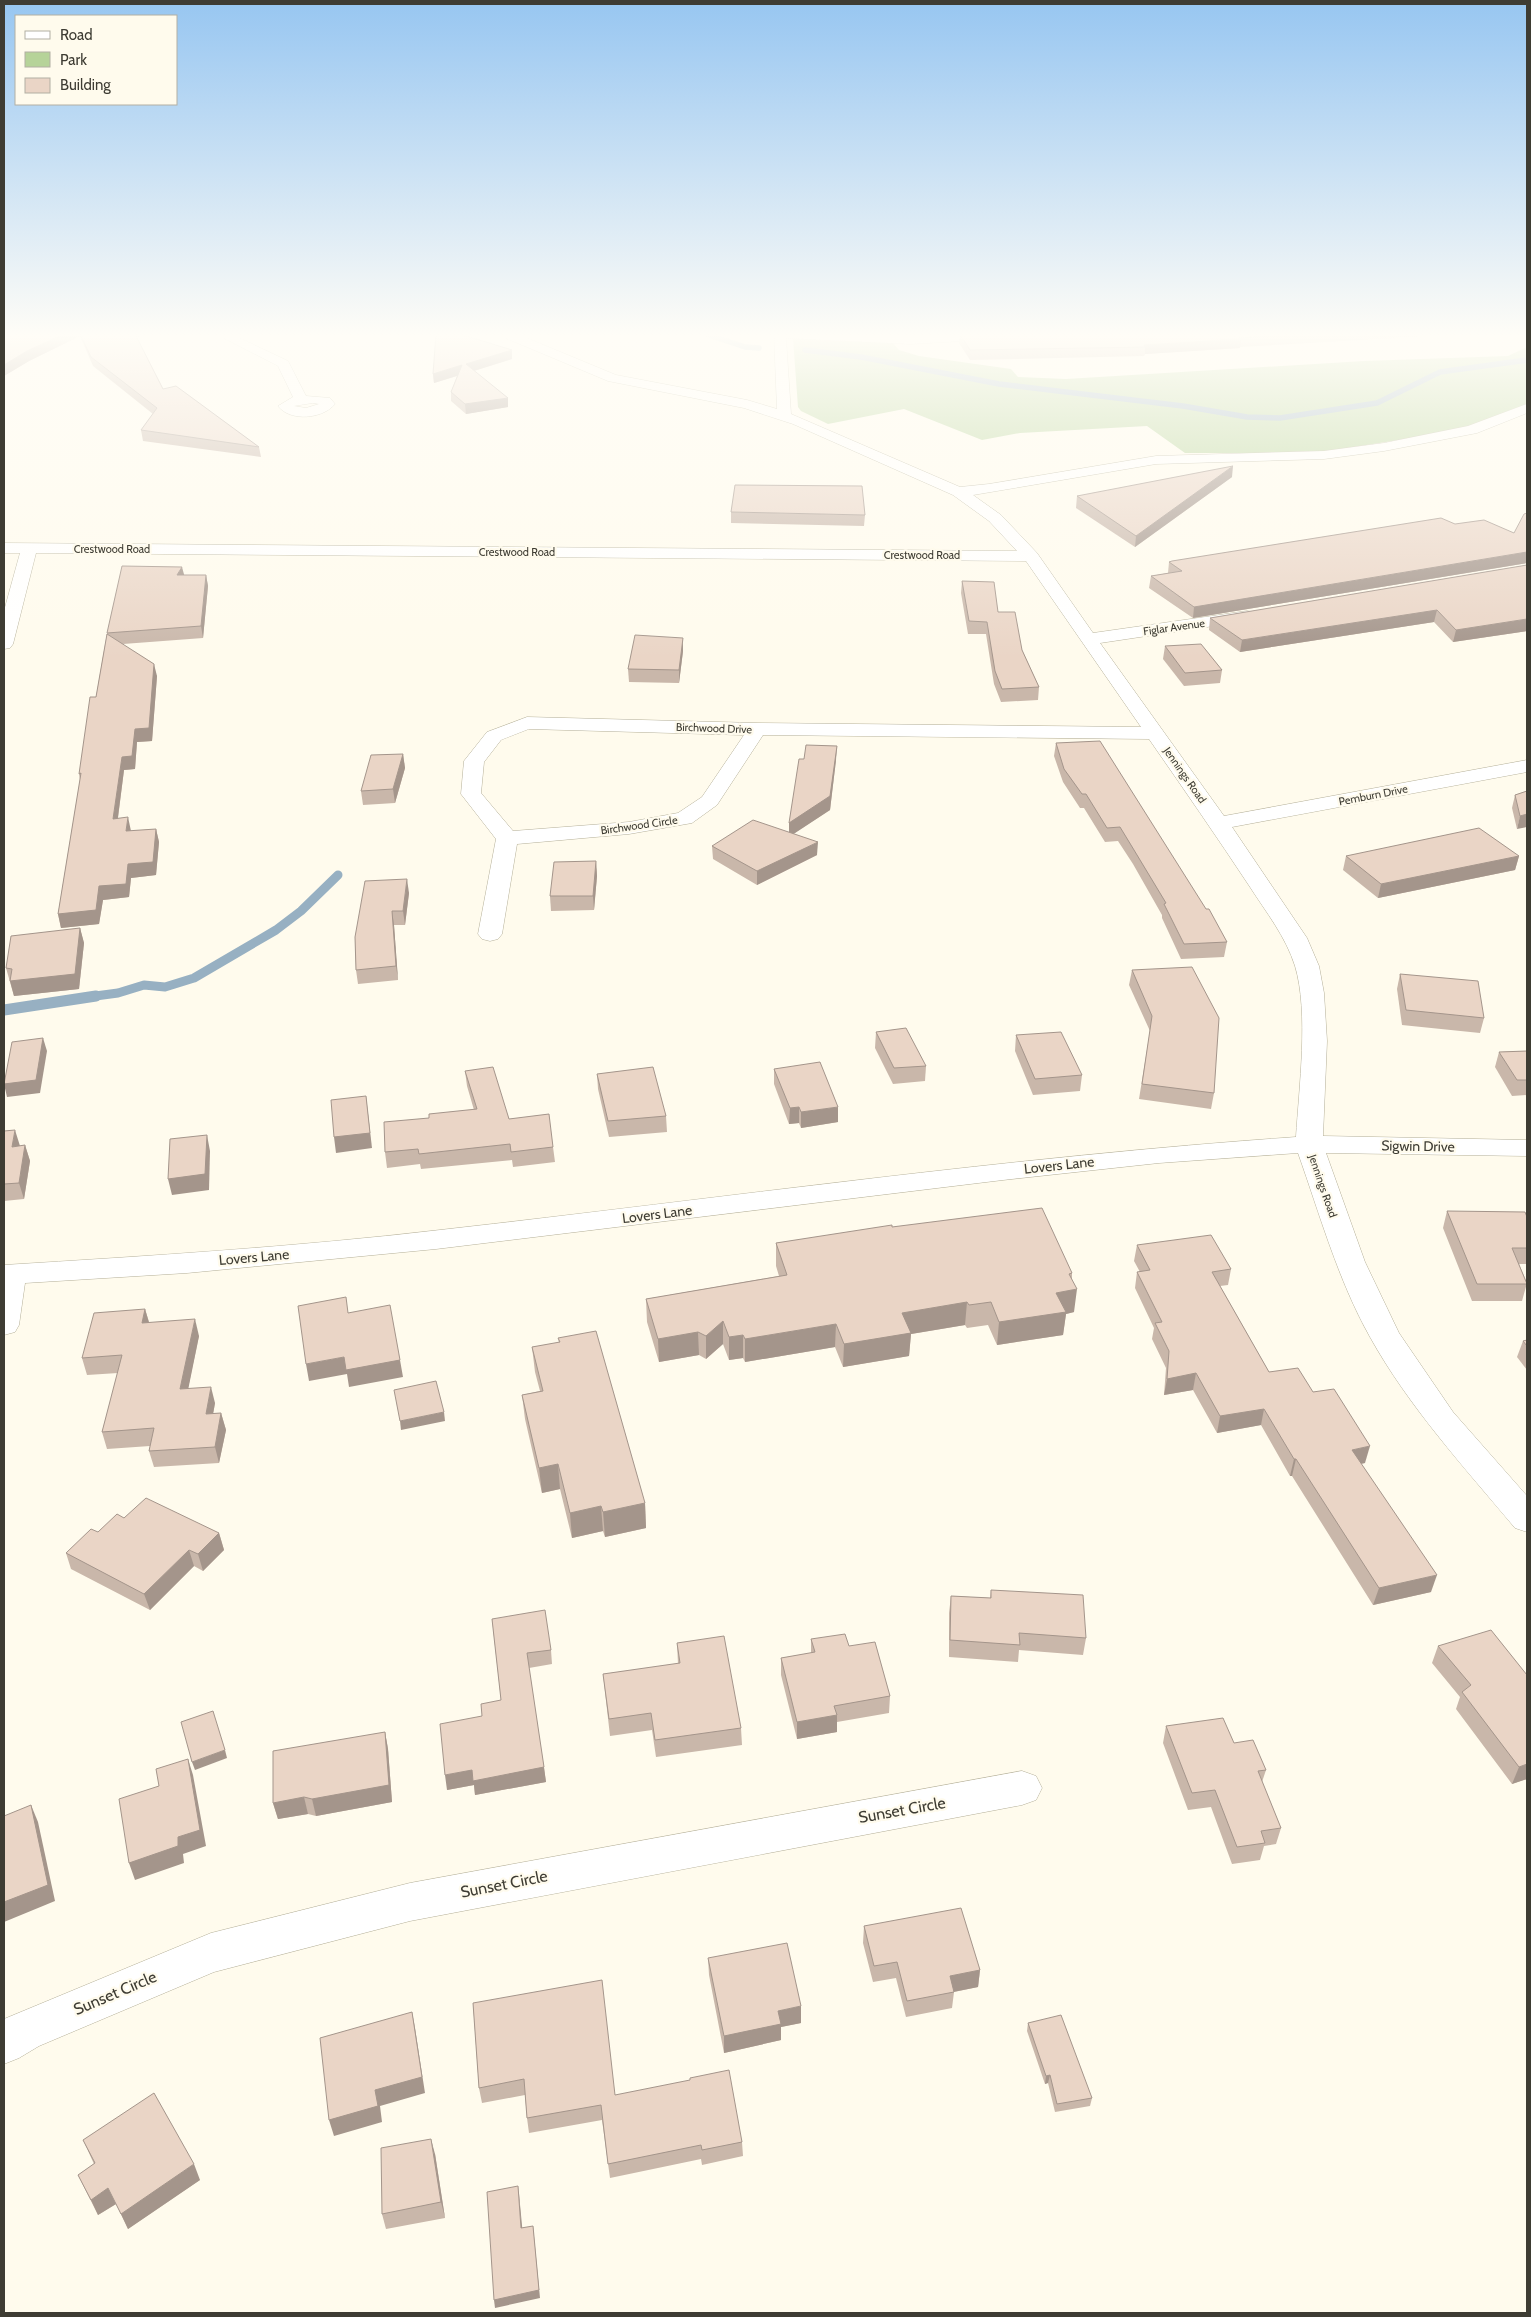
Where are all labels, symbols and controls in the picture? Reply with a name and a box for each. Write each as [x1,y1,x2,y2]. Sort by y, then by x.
legend [15,15,178,105]
text: Road [60,26,93,44]
text: Park [60,51,87,69]
text: Building [60,76,111,94]
street label: Crestwood Road [74,542,150,556]
street label: Crestwood Road [479,545,555,559]
street label: Crestwood Road [884,548,960,562]
street label: Figlar Avenue [1142,616,1206,638]
street label: Birchwood Drive [676,720,753,736]
street label: Jennings Road [1160,743,1210,806]
street label: Pemburn Drive [1337,781,1409,809]
street label: Birchwood Circle [600,813,679,837]
street label: Sigwin Drive [1381,1136,1455,1156]
street label: Lovers Lane [1023,1152,1095,1178]
street label: Jennings Road [1305,1152,1340,1219]
street label: Lovers Lane [621,1201,693,1227]
street label: Lovers Lane [218,1245,290,1269]
street label: Sunset Circle [857,1793,947,1827]
street label: Sunset Circle [459,1866,549,1902]
street label: Sunset Circle [71,1967,159,2019]

